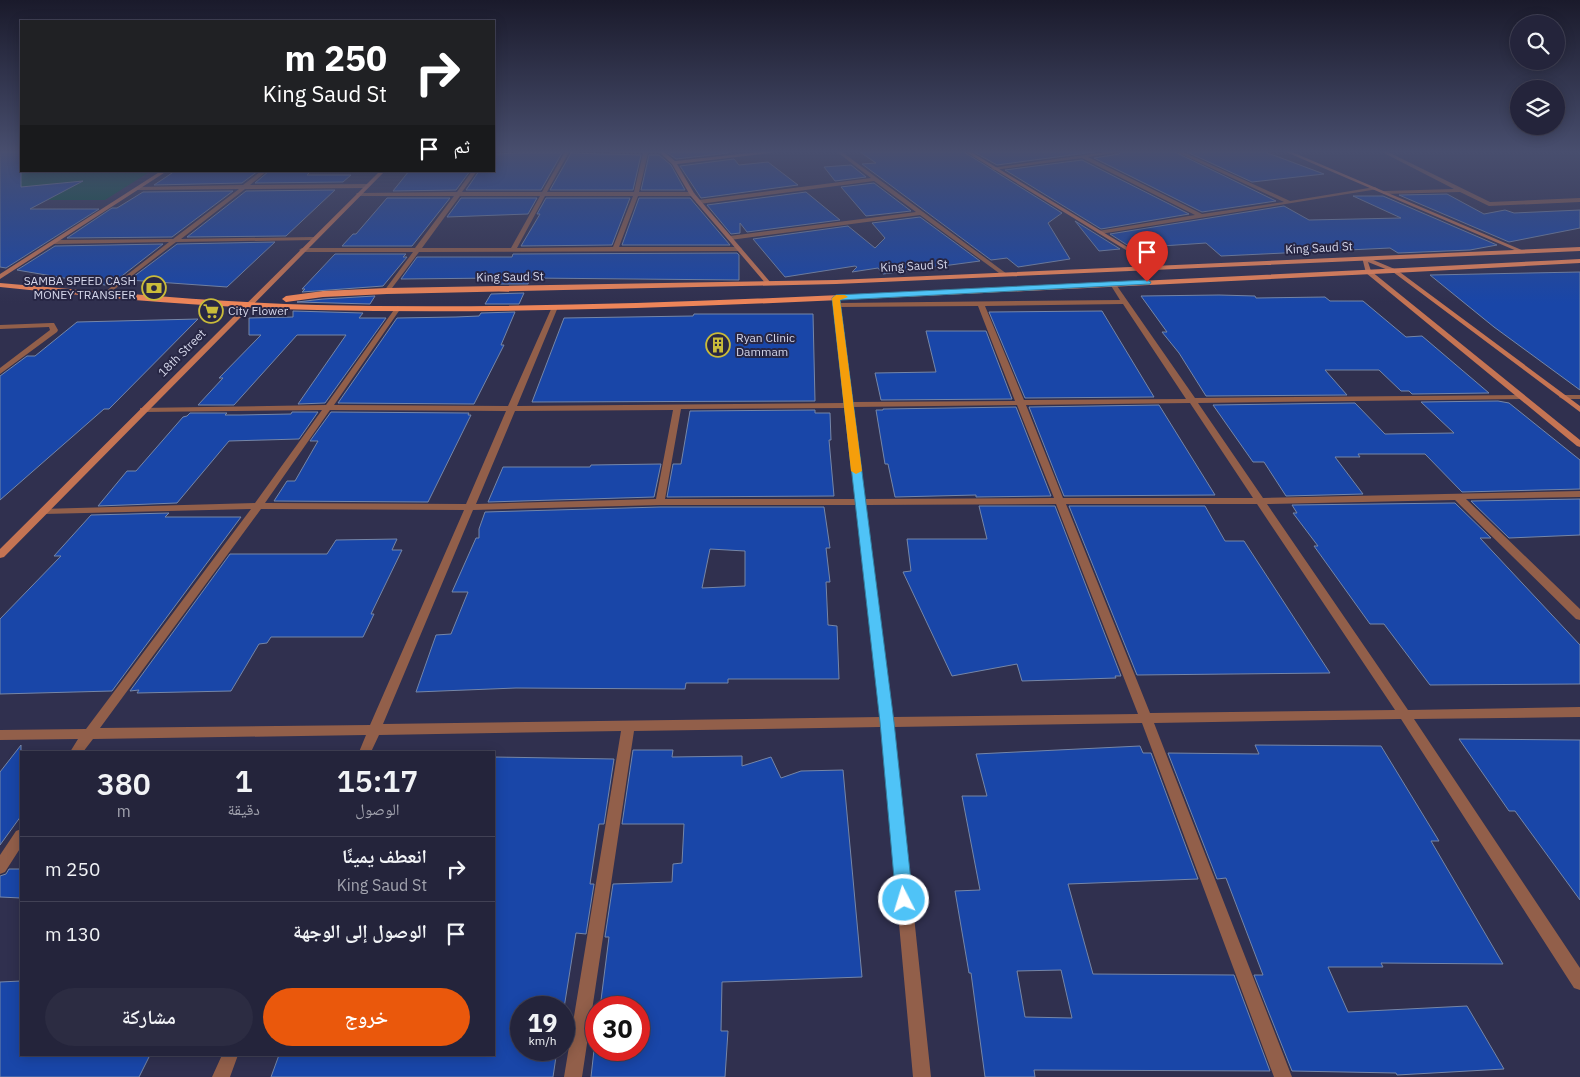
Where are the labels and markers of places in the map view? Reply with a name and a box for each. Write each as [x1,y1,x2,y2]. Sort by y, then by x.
pin [1126,231,1168,282]
place label: SAMBA SPEED CASH MONEY TRANSFER [24,273,136,302]
bank icon: SAMBA SPEED CASH MONEY TRANSFER [141,275,167,301]
supermarket icon: City Flower [198,298,224,324]
place label: City Flower [228,303,289,318]
place label: Ryan Clinic Dammam [736,330,795,359]
building icon: Ryan Clinic Dammam [705,332,731,358]

